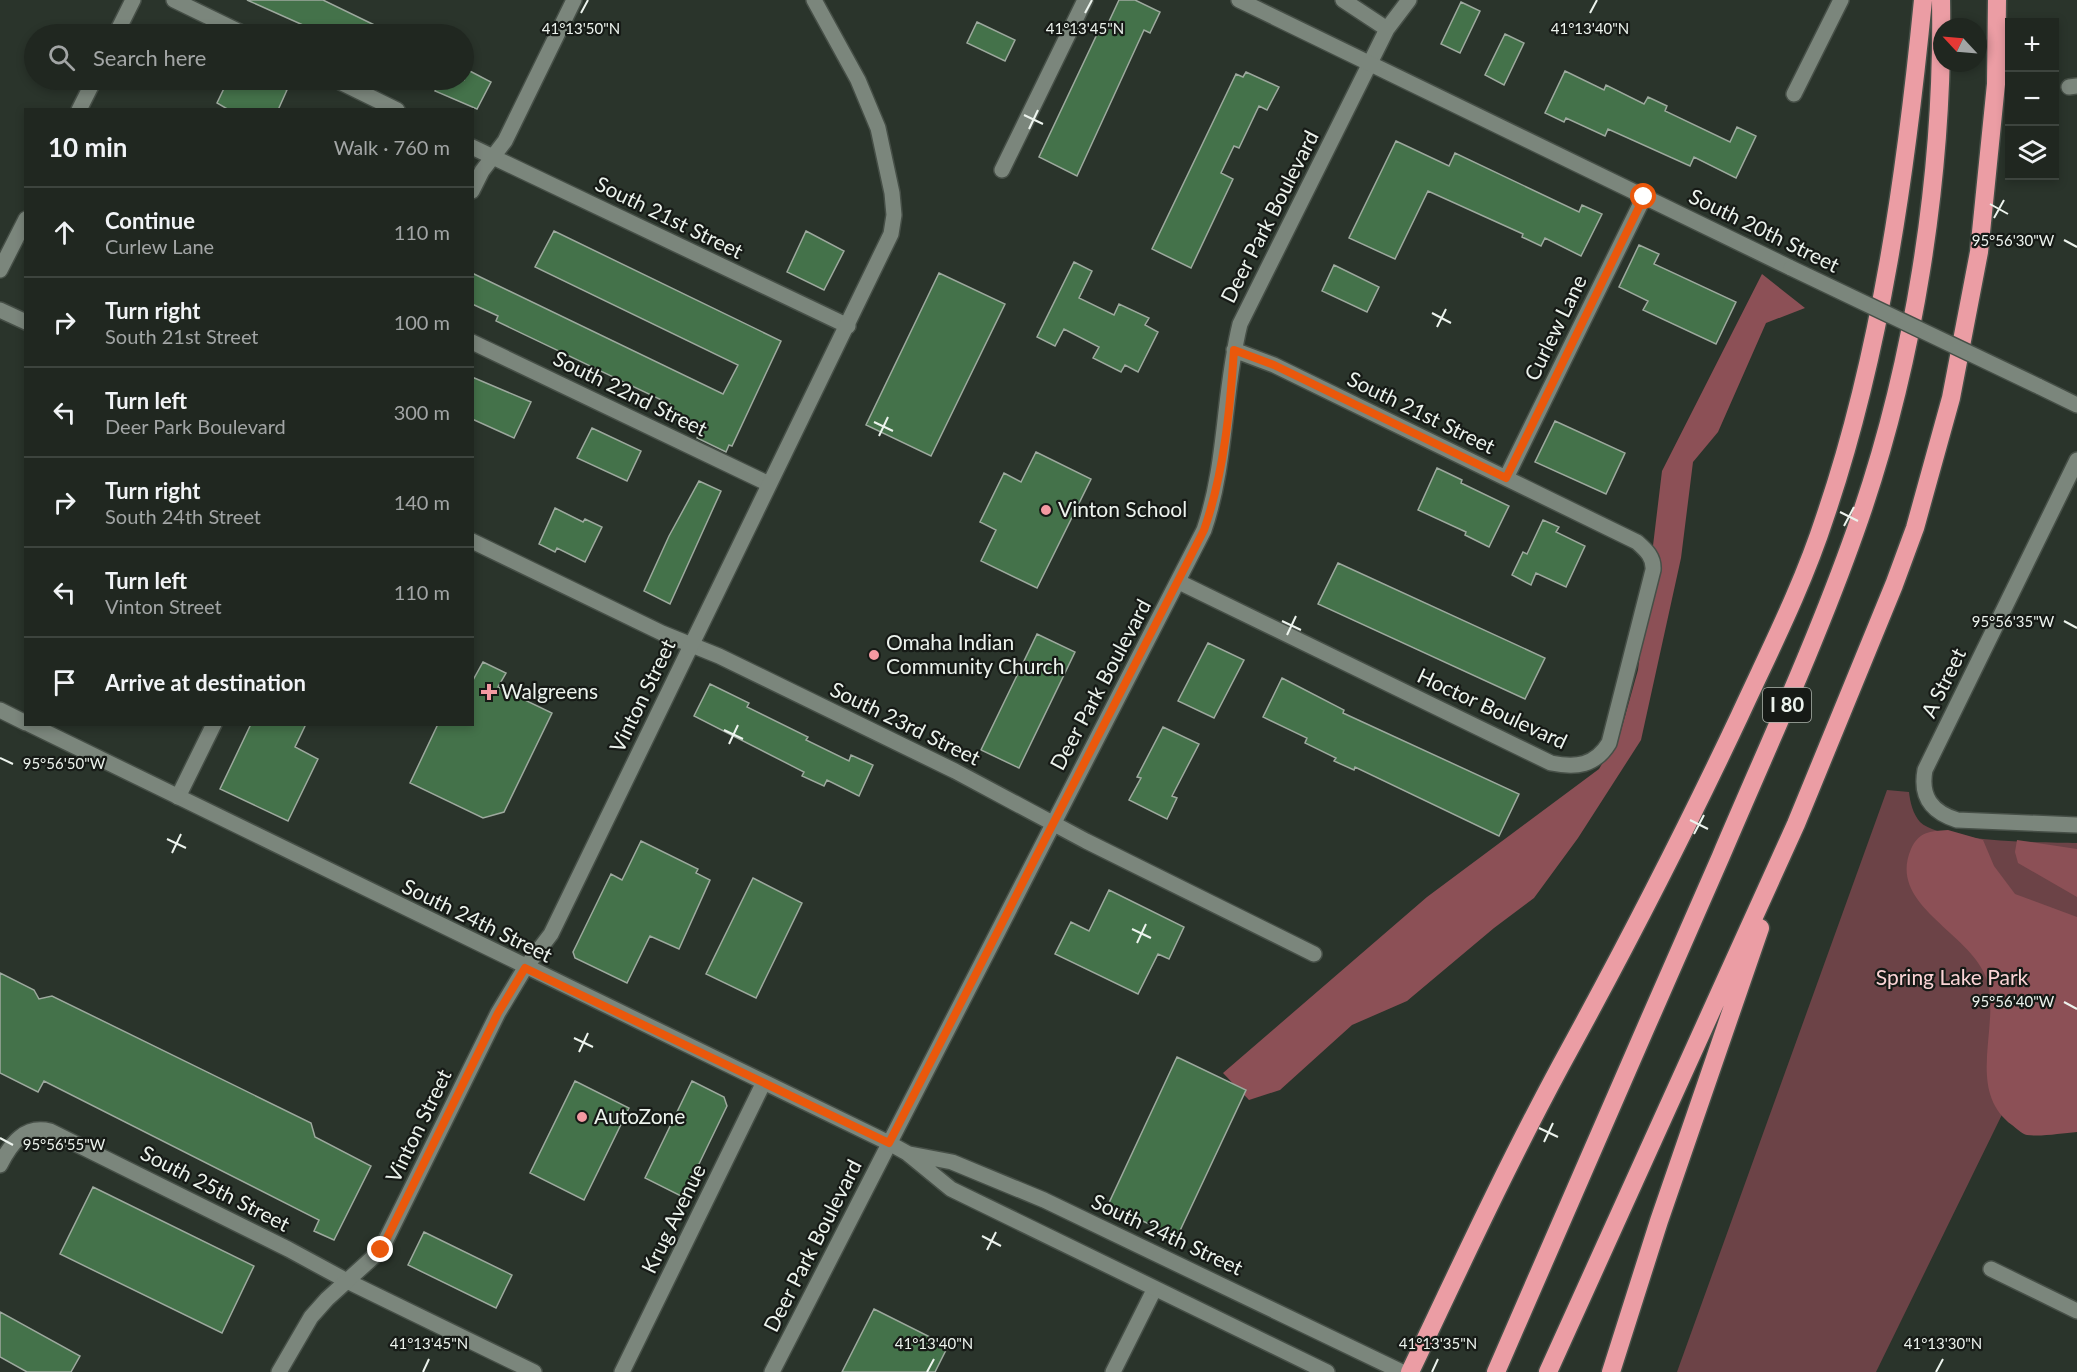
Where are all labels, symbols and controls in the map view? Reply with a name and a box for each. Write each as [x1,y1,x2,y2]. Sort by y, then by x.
north arrow [1933,18,1987,72]
map controls [2005,18,2059,180]
button: + [2005,18,2059,72]
text: 41°13'50"N [542,19,620,37]
text: 41°13'45"N [1046,19,1124,37]
text: 41°13'40"N [1551,19,1629,37]
search box [24,24,474,90]
icon: search [45,41,78,74]
text: Search here [93,44,206,71]
button: − [2005,72,2059,126]
street label: Deer Park Boulevard [1214,126,1323,307]
button: layers [2005,126,2059,180]
text: 10 min [48,131,128,163]
text: Walk · 760 m [334,135,450,159]
street label: South 21st Street [592,170,748,263]
route start [1630,183,1656,209]
street label: South 20th Street [1686,183,1844,277]
text: Continue [105,207,195,234]
icon: ahead [48,216,81,249]
text: 110 m [394,220,450,244]
text: 95°56'30"W [1972,231,2055,249]
text: Curlew Lane [105,234,214,258]
street label: Curlew Lane [1518,270,1591,384]
text: Turn right [105,297,200,324]
icon: right [48,306,81,339]
text: 100 m [394,310,450,334]
text: South 21st Street [105,324,259,348]
street label: South 22nd Street [550,345,712,441]
street label: South 21st Street [1344,365,1500,458]
text: Turn left [105,387,187,414]
icon: left [48,396,81,429]
text: 300 m [394,400,450,424]
text: Deer Park Boulevard [105,414,286,438]
text: Turn right [105,477,200,504]
icon: right [48,486,81,519]
text: 140 m [394,490,450,514]
place label: Vinton School [1058,496,1187,521]
marker: Vinton School [1039,503,1053,517]
text: South 24th Street [105,504,261,528]
text: Turn left [105,567,187,594]
icon: left [48,576,81,609]
text: 110 m [394,580,450,604]
text: Vinton Street [105,594,222,618]
street label: Deer Park Boulevard [1044,595,1155,774]
text: 95°56'35"W [1972,612,2055,630]
place label: Omaha Indian Community Church [886,629,1064,678]
street label: Vinton Street [604,634,680,756]
street label: A Street [1915,643,1970,721]
marker: Omaha Indian Community Church [867,648,881,662]
street label: Hoctor Boulevard [1414,662,1572,753]
icon: arrive [48,666,81,699]
text: Arrive at destination [105,669,306,696]
street label: South 23rd Street [827,676,985,770]
place label: Walgreens [501,678,598,703]
marker: Walgreens [482,685,496,699]
road number: I 80 [1763,688,1811,722]
text: 95°56'50"W [23,754,106,772]
street label: South 24th Street [399,873,557,967]
park label: Spring Lake Park [1876,964,2029,989]
text: 95°56'40"W [1972,992,2055,1010]
street label: Vinton Street [380,1064,456,1186]
place label: AutoZone [594,1103,685,1128]
marker: AutoZone [575,1110,589,1124]
text: 95°56'55"W [23,1135,106,1153]
street label: South 25th Street [137,1139,295,1236]
street label: Deer Park Boulevard [757,1155,866,1336]
street label: Krug Avenue [635,1160,710,1277]
street label: South 24th Street [1088,1188,1248,1280]
route end [367,1236,393,1262]
text: 41°13'45"N [390,1334,468,1352]
text: 41°13'40"N [895,1334,973,1352]
text: 41°13'35"N [1399,1334,1477,1352]
text: 41°13'30"N [1904,1334,1982,1352]

